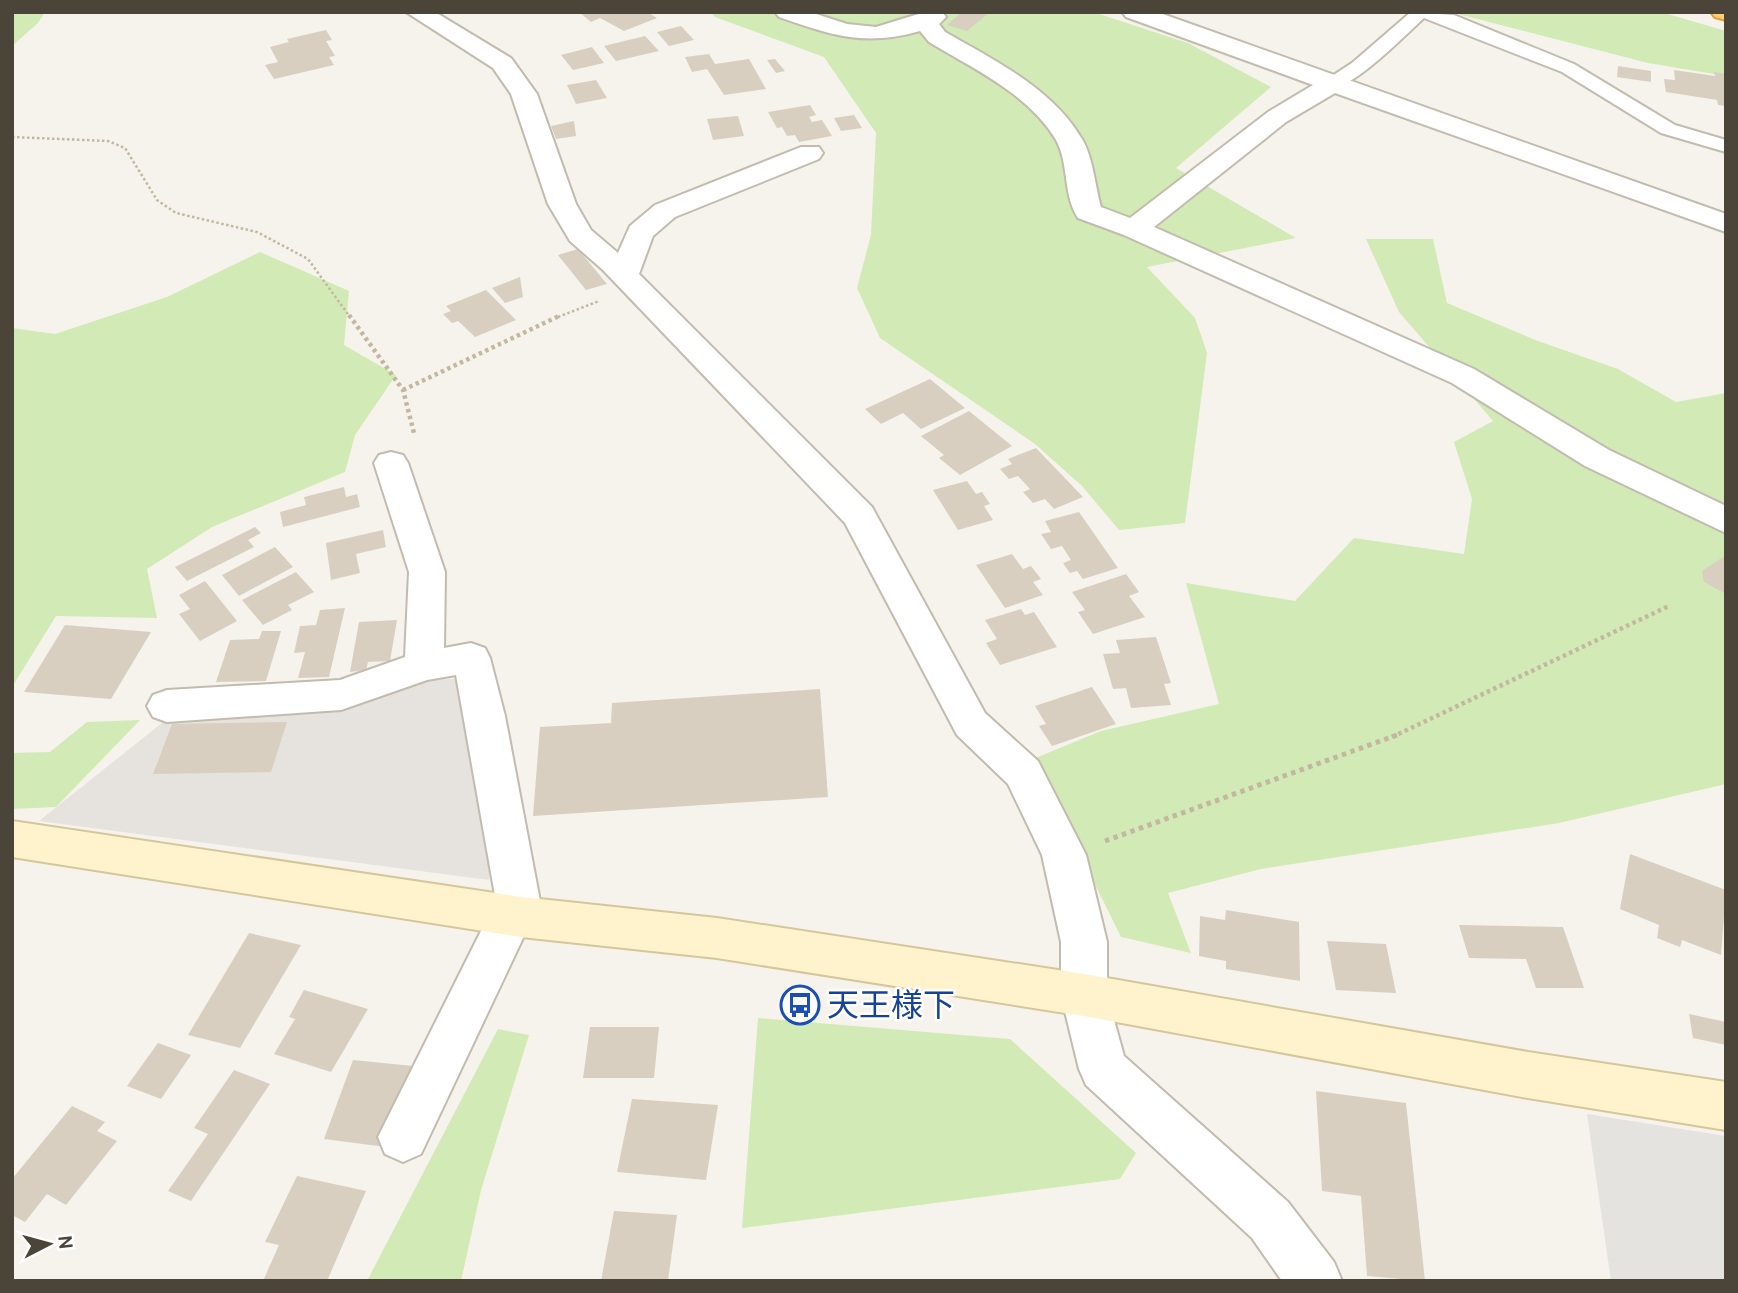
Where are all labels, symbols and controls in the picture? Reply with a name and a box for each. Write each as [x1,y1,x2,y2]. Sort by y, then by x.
bus stop icon: 天王様下 [779,984,821,1026]
place label: 天王様下 [827,985,955,1024]
north arrow [14,1209,84,1279]
text: N [53,1234,78,1250]

